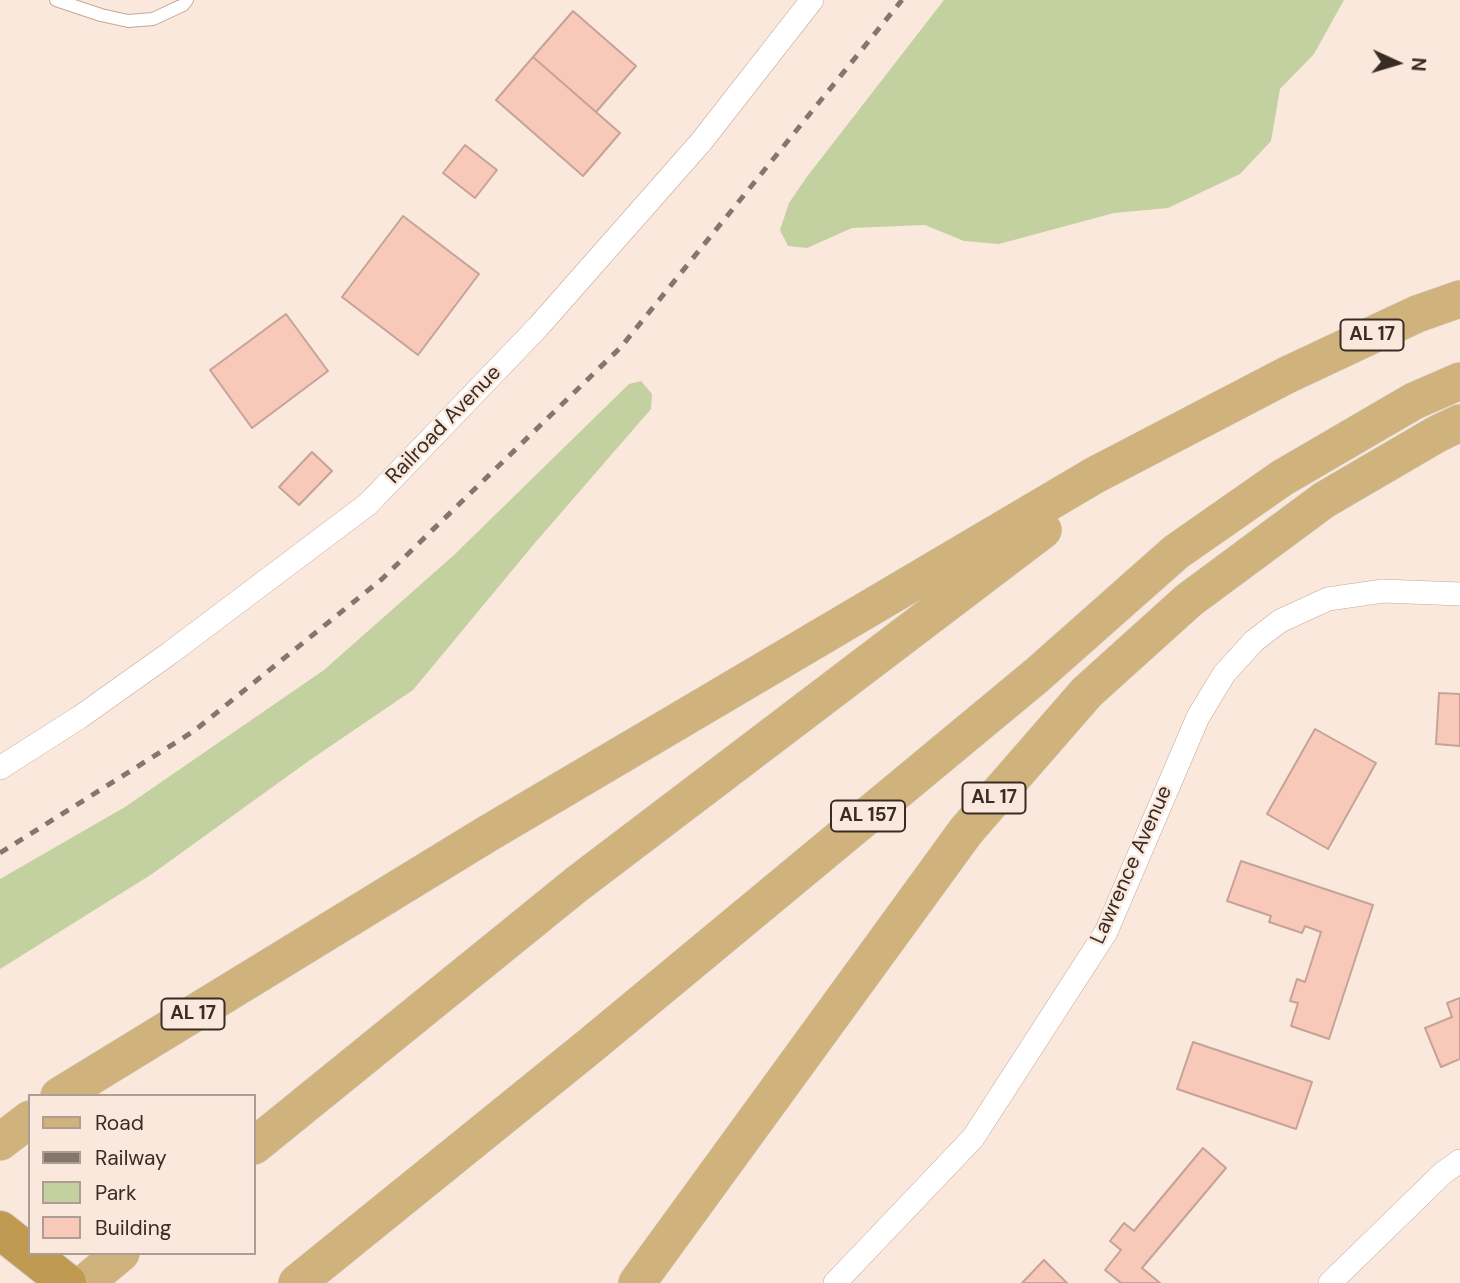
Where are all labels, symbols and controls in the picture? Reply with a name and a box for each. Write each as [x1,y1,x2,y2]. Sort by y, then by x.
north arrow [1362,28,1432,98]
text: N [1405,57,1431,72]
road number: AL 17 [1340,320,1404,350]
street label: Railroad Avenue [381,361,507,489]
road number: AL 17 [962,782,1026,814]
street label: Lawrence Avenue [1086,782,1178,948]
road number: AL 157 [831,800,905,832]
road number: AL 17 [162,998,224,1030]
legend [28,1094,256,1255]
text: Road [95,1109,144,1137]
text: Railway [95,1144,167,1172]
text: Park [95,1179,136,1207]
text: Building [95,1214,171,1242]

